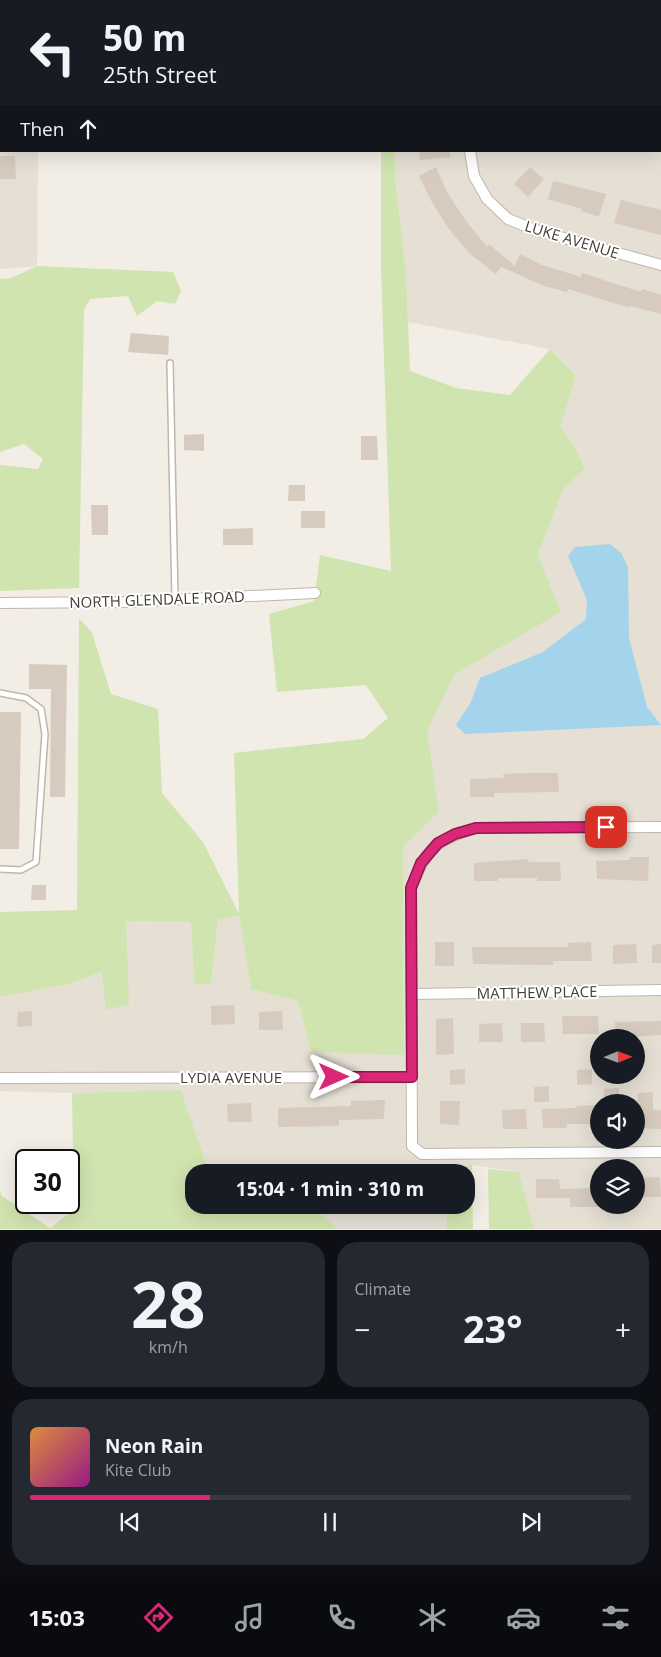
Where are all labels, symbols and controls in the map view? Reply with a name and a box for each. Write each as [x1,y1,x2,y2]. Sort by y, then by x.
text: 50 m [103,14,186,61]
icon: left [20,20,85,85]
text: 25th Street [103,59,217,89]
icon: ahead [74,115,102,143]
text: Then [20,116,64,142]
street label: LUKE AVENUE [522,215,622,263]
street label: NORTH GLENDALE ROAD [69,586,245,612]
pin [585,806,627,848]
icon: arrive [592,813,620,841]
street label: MATTHEW PLACE [476,981,598,1003]
north arrow [590,1029,645,1084]
map controls [590,1029,645,1214]
position arrow [307,1050,359,1102]
street label: LYDIA AVENUE [180,1067,282,1087]
button: sound [590,1094,645,1149]
speed limit sign: 30 [15,1149,80,1214]
button: layers [590,1159,645,1214]
text: 15:04 · 1 min · 310 m [236,1176,424,1202]
text: 28 [131,1259,205,1347]
text: Climate [355,1278,411,1300]
text: 23° [463,1302,523,1354]
text: − [355,1310,371,1348]
text: + [615,1310,631,1348]
text: km/h [149,1336,188,1358]
text: Neon Rain [105,1433,203,1459]
text: Kite Club [105,1459,171,1481]
icon: previous [116,1508,144,1536]
icon: pause [316,1508,344,1536]
icon: next [517,1508,545,1536]
icon: directions [141,1600,176,1635]
icon: music [232,1600,267,1635]
icon: phone [324,1600,359,1635]
icon: climate [415,1600,450,1635]
icon: car [506,1600,541,1635]
icon: filters [598,1600,633,1635]
text: 15:03 [28,1602,85,1632]

